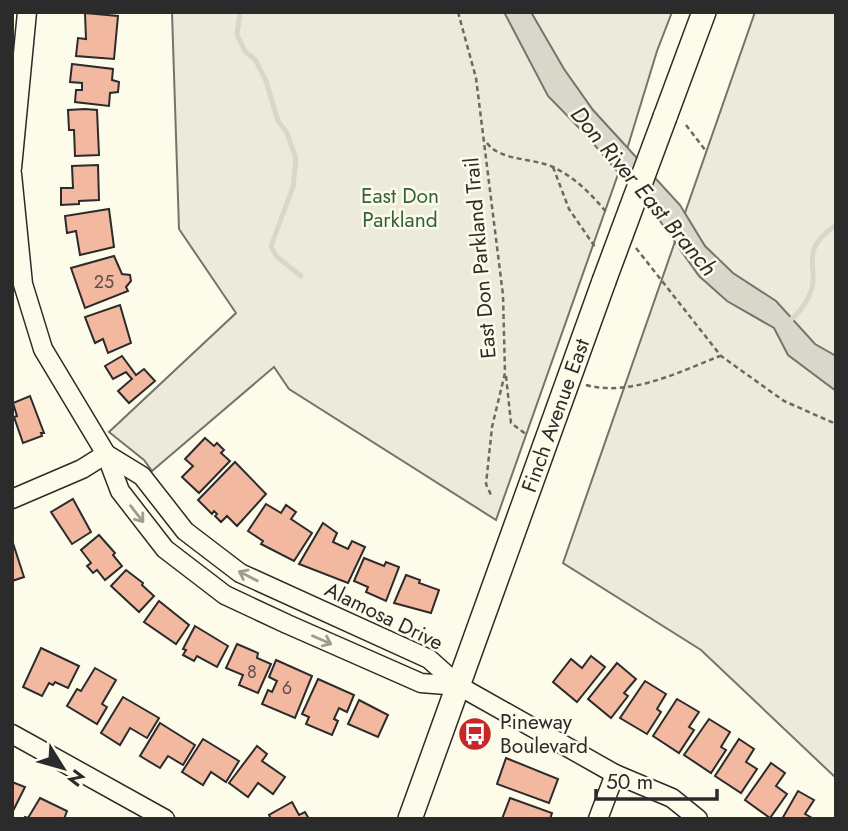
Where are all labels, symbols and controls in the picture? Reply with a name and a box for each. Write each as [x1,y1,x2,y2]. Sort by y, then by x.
water label: Don River East Branch [563,98,725,284]
street label: East Don Parkland Trail [456,156,504,360]
park label: East Don Parkland [361,181,439,235]
house number: 25 [94,269,114,295]
street label: Finch Avenue East [514,334,597,496]
one-way arrow [130,504,145,522]
one-way arrow [238,568,259,582]
street label: Alamosa Drive [320,574,448,658]
one-way arrow [311,634,333,647]
house number: 8 [247,659,257,685]
house number: 6 [282,675,292,701]
place label: Pineway Boulevard [500,707,588,761]
bus stop icon: Pineway Boulevard [456,715,494,753]
north arrow [28,733,98,803]
scale bar [596,758,717,802]
text: N [61,764,92,792]
text: 50 m [606,767,653,797]

